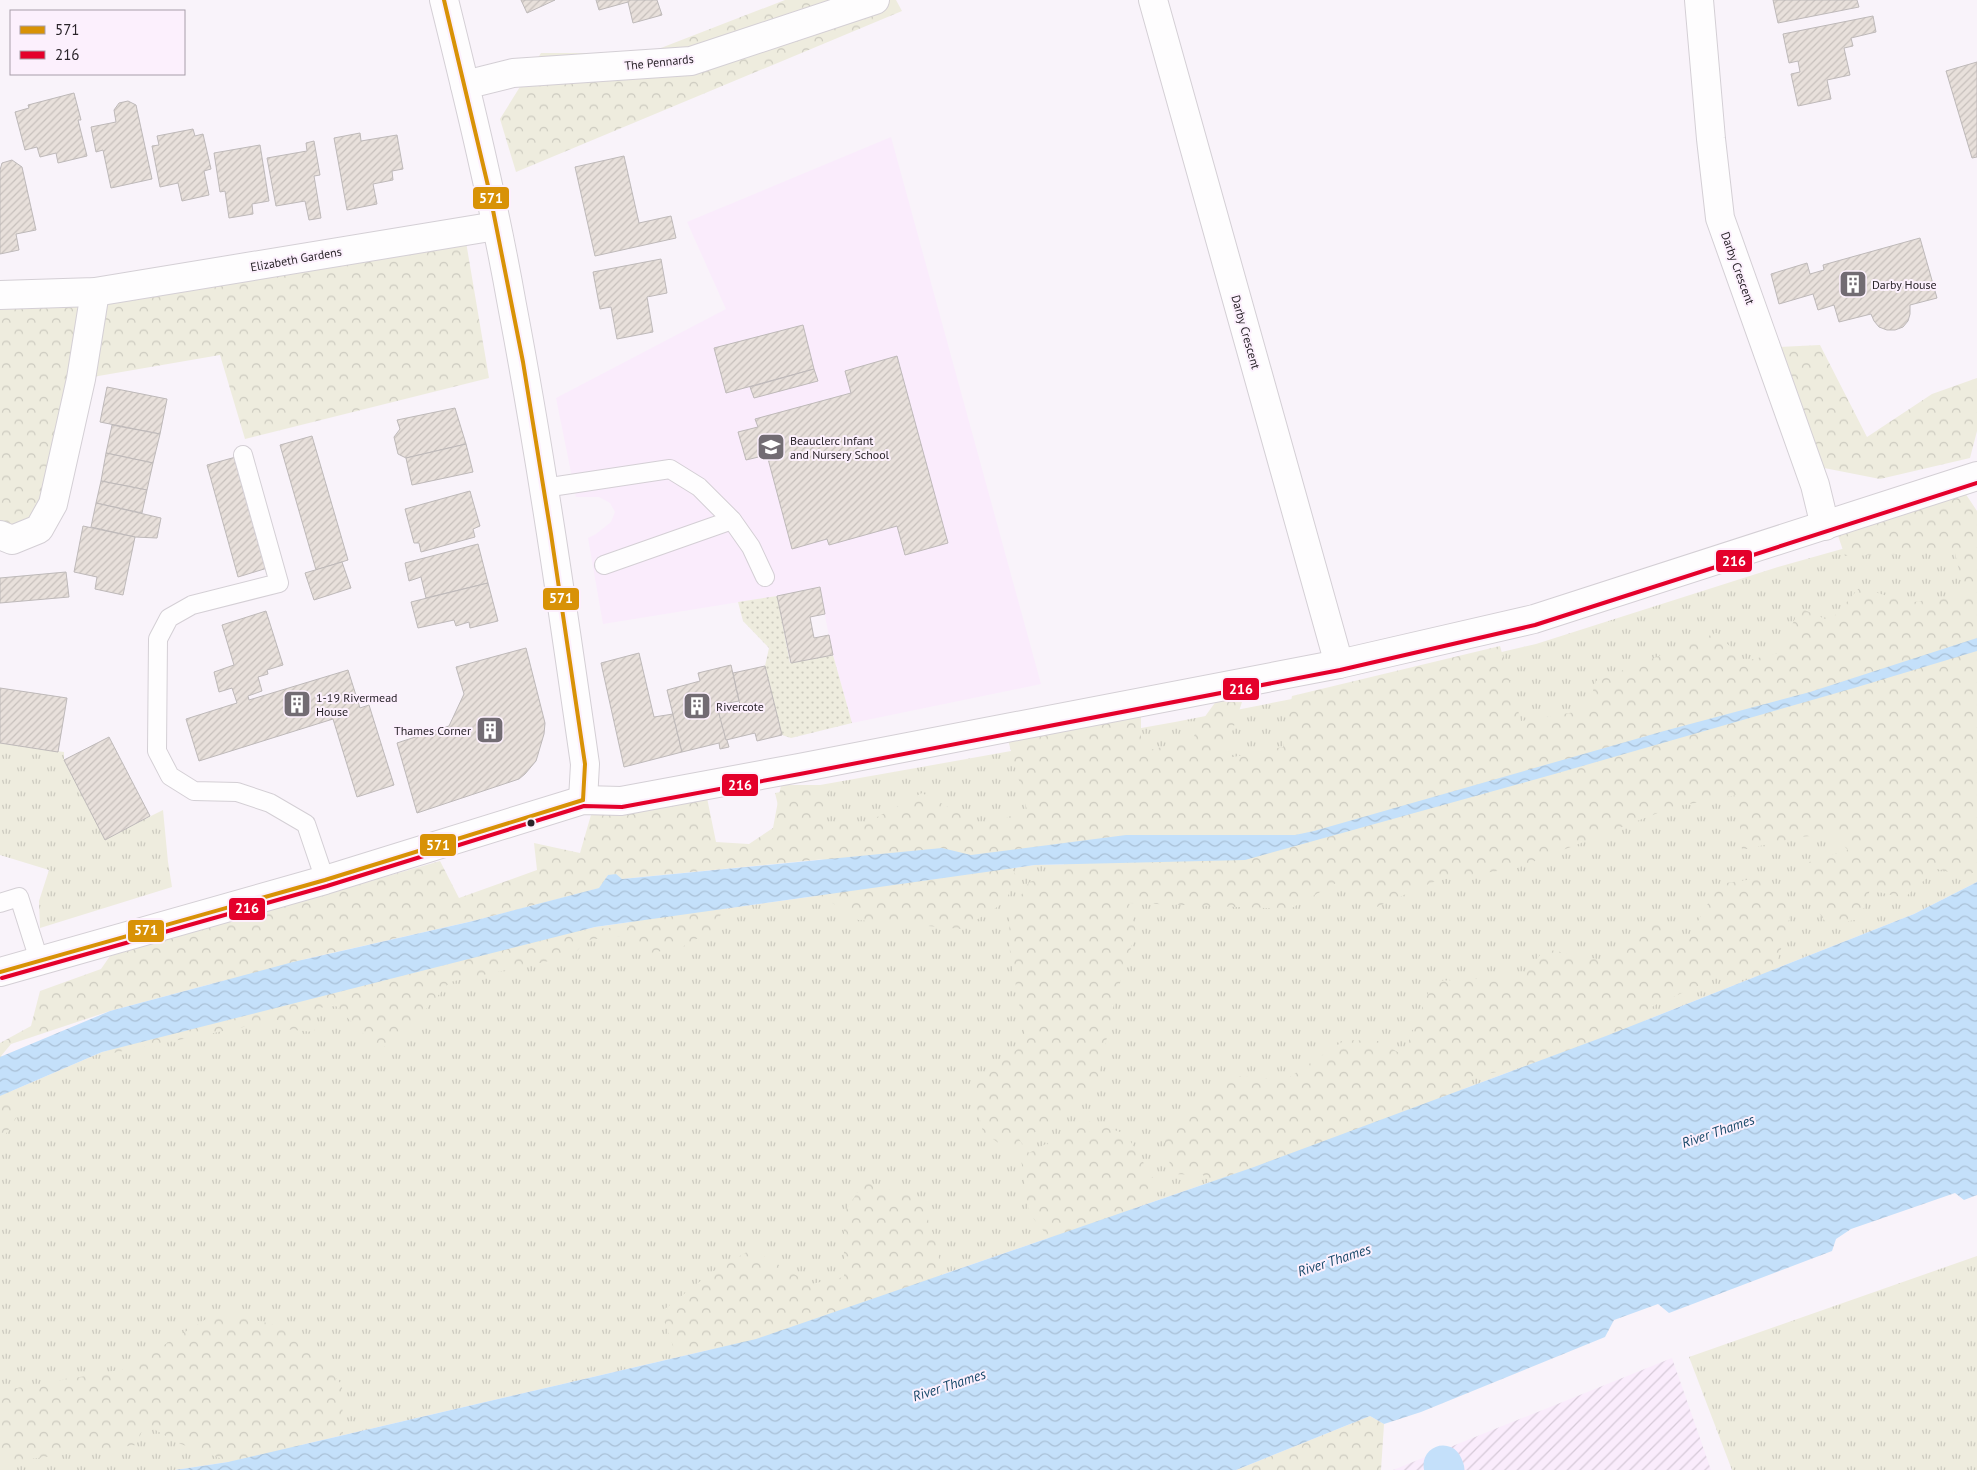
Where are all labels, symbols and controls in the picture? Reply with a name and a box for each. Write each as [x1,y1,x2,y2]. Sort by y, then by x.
legend [10,10,185,75]
text: 571 [55,20,80,39]
text: 216 [55,45,80,64]
street label: The Pennards [624,51,694,73]
line badge: 571 [472,186,510,210]
text: 571 [479,189,503,207]
street label: Darby Crescent [1718,230,1758,306]
street label: Elizabeth Gardens [249,244,343,274]
building icon: Darby House [1838,269,1868,299]
place label: Darby House [1872,277,1937,292]
street label: Darby Crescent [1228,293,1264,371]
school or university icon: Beauclerc Infant and Nursery School [756,432,786,462]
place label: Beauclerc Infant and Nursery School [790,433,890,462]
line badge: 216 [1715,549,1753,573]
text: 216 [1722,552,1746,570]
line badge: 571 [542,587,580,611]
text: 571 [549,589,573,607]
line badge: 216 [1222,677,1260,701]
text: 216 [1229,680,1253,698]
building icon: 1-19 Rivermead House [282,689,312,719]
place label: 1-19 Rivermead House [316,690,398,719]
building icon: Rivercote [682,691,712,721]
place label: Rivercote [716,699,764,714]
building icon: Thames Corner [475,715,505,745]
place label: Thames Corner [394,723,471,738]
line badge: 216 [721,773,759,797]
text: 216 [728,776,752,794]
unlabelled marker [526,818,536,828]
line badge: 571 [419,833,457,857]
text: 571 [426,836,450,854]
line badge: 216 [228,897,266,921]
text: 216 [235,899,259,917]
line badge: 571 [127,919,165,943]
text: 571 [134,921,158,939]
water label: River Thames [1679,1110,1757,1152]
water label: River Thames [1295,1240,1373,1280]
water label: River Thames [910,1365,988,1405]

